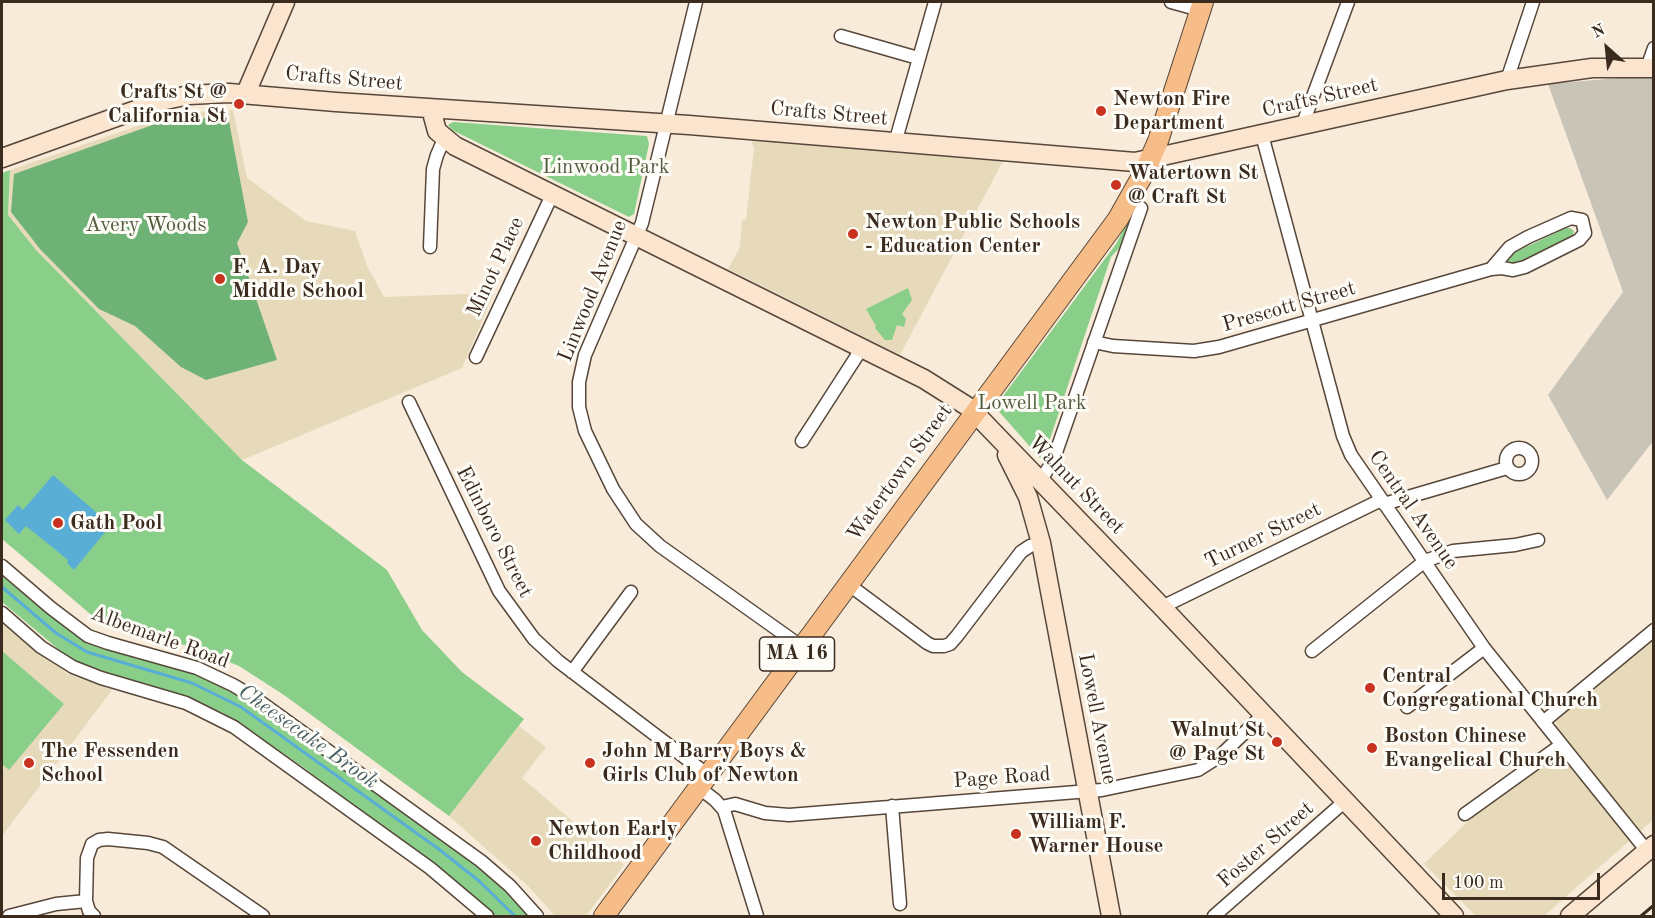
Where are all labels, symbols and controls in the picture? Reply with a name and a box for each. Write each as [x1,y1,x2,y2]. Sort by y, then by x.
north arrow [1577,18,1637,78]
text: N [1590,22,1608,42]
street label: Crafts Street [284,61,404,97]
street label: Crafts Street [1260,72,1380,124]
place label: Crafts St @ California St [108,79,227,129]
place label: Newton Fire Department [1113,86,1230,136]
street label: Crafts Street [769,96,889,132]
marker: Crafts St @ California St [232,97,246,111]
marker: Newton Fire Department [1094,104,1108,118]
park label: Linwood Park [542,154,670,180]
place label: Watertown St @ Craft St [1128,160,1258,210]
marker: Watertown St @ Craft St [1109,178,1123,192]
place label: Newton Public Schools - Education Center [865,209,1080,259]
park label: Avery Woods [85,212,207,238]
street label: Minot Place [462,213,530,321]
street label: Linwood Avenue [553,216,633,366]
marker: Newton Public Schools - Education Center [846,227,860,241]
place label: F. A. Day Middle School [232,254,364,304]
marker: F. A. Day Middle School [213,272,227,286]
street label: Prescott Street [1219,276,1359,338]
park label: Lowell Park [977,390,1087,416]
street label: Watertown Street [842,400,958,546]
street label: Walnut Street [1022,430,1130,540]
street label: Central Avenue [1363,446,1463,574]
street label: Edinboro Street [450,462,538,602]
street label: Turner Street [1201,497,1325,575]
place label: Gath Pool [70,510,162,536]
marker: Gath Pool [51,516,65,530]
street label: Albemarle Road [87,601,233,675]
road number: MA 16 [760,637,834,671]
street label: Lowell Avenue [1072,651,1122,787]
place label: Central Congregational Church [1382,663,1598,713]
water label: Cheesecake Brook [233,679,383,795]
marker: Central Congregational Church [1363,681,1377,695]
place label: Walnut St @ Page St [1169,717,1265,767]
place label: Boston Chinese Evangelical Church [1384,723,1566,773]
marker: Walnut St @ Page St [1270,735,1284,749]
place label: The Fessenden School [41,738,179,788]
place label: John M Barry Boys & Girls Club of Newton [602,738,806,788]
marker: Boston Chinese Evangelical Church [1365,741,1379,755]
marker: The Fessenden School [22,756,36,770]
marker: John M Barry Boys & Girls Club of Newton [583,756,597,770]
street label: Page Road [953,762,1051,794]
street label: Foster Street [1213,796,1319,894]
place label: William F. Warner House [1028,809,1163,859]
place label: Newton Early Childhood [548,816,678,866]
marker: William F. Warner House [1009,827,1023,841]
marker: Newton Early Childhood [529,834,543,848]
scale bar [1445,861,1602,899]
text: 100 m [1453,874,1504,892]

